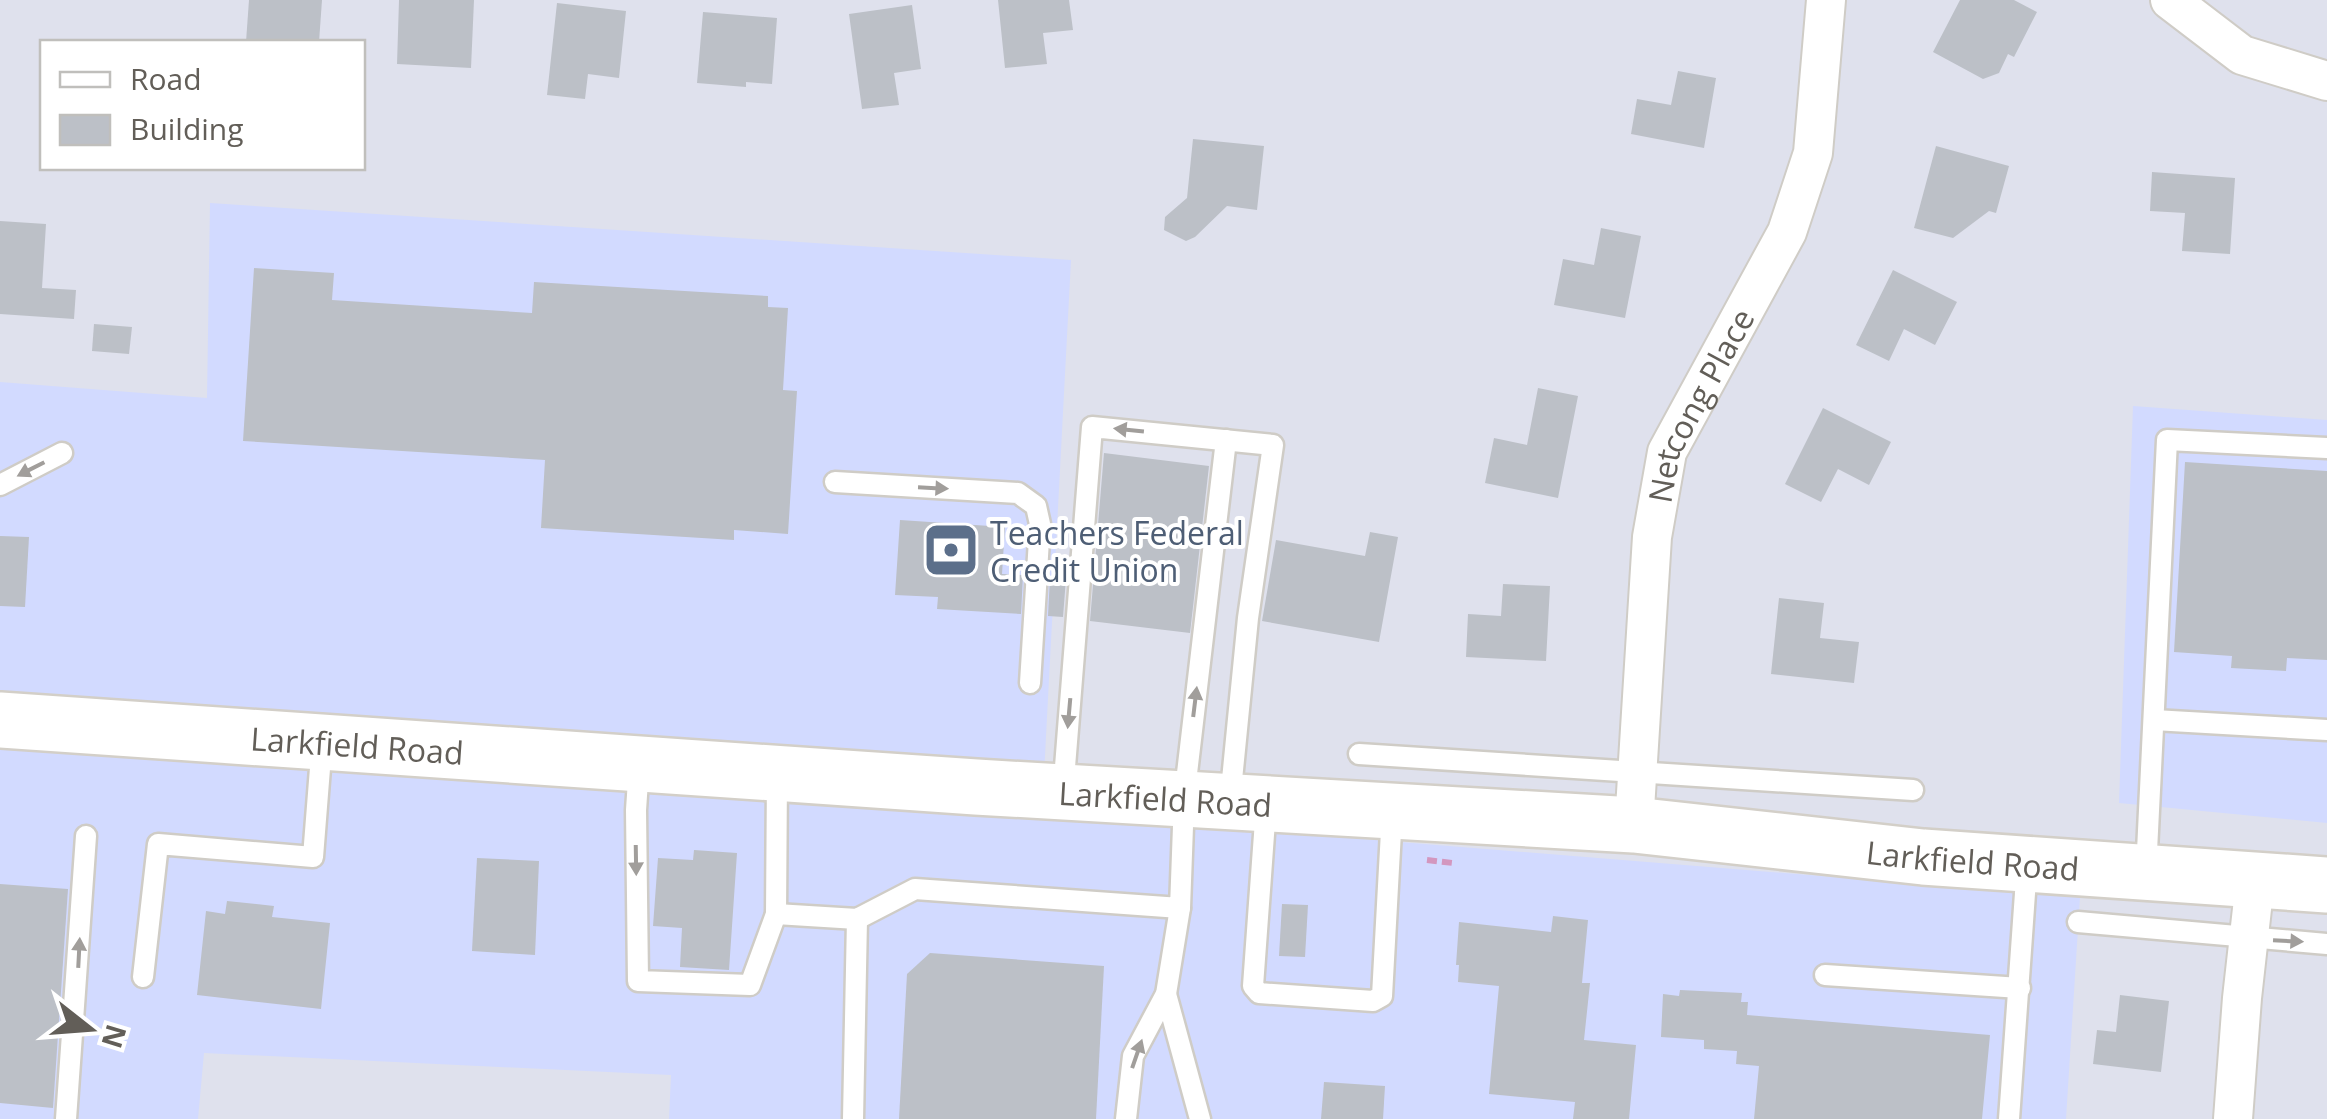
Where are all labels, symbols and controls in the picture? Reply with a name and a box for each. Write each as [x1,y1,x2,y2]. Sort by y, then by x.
legend [40,40,365,170]
text: Road [130,58,202,99]
text: Building [130,108,244,149]
street label: Netcong Place [1637,300,1763,506]
one-way arrow [1113,422,1144,438]
one-way arrow [17,460,46,477]
one-way arrow [917,480,949,496]
place label: Teachers Federal Credit Union [990,511,1244,591]
bank icon: Teachers Federal Credit Union [921,520,981,580]
one-way arrow [1187,686,1203,718]
one-way arrow [1060,698,1076,730]
street label: Larkfield Road [249,716,465,773]
street label: Larkfield Road [1058,770,1273,826]
street label: Larkfield Road [1864,829,2081,889]
one-way arrow [629,844,645,876]
one-way arrow [2272,933,2304,949]
one-way arrow [71,936,87,968]
north arrow [40,979,140,1079]
text: N [93,1020,136,1053]
one-way arrow [1130,1038,1145,1068]

